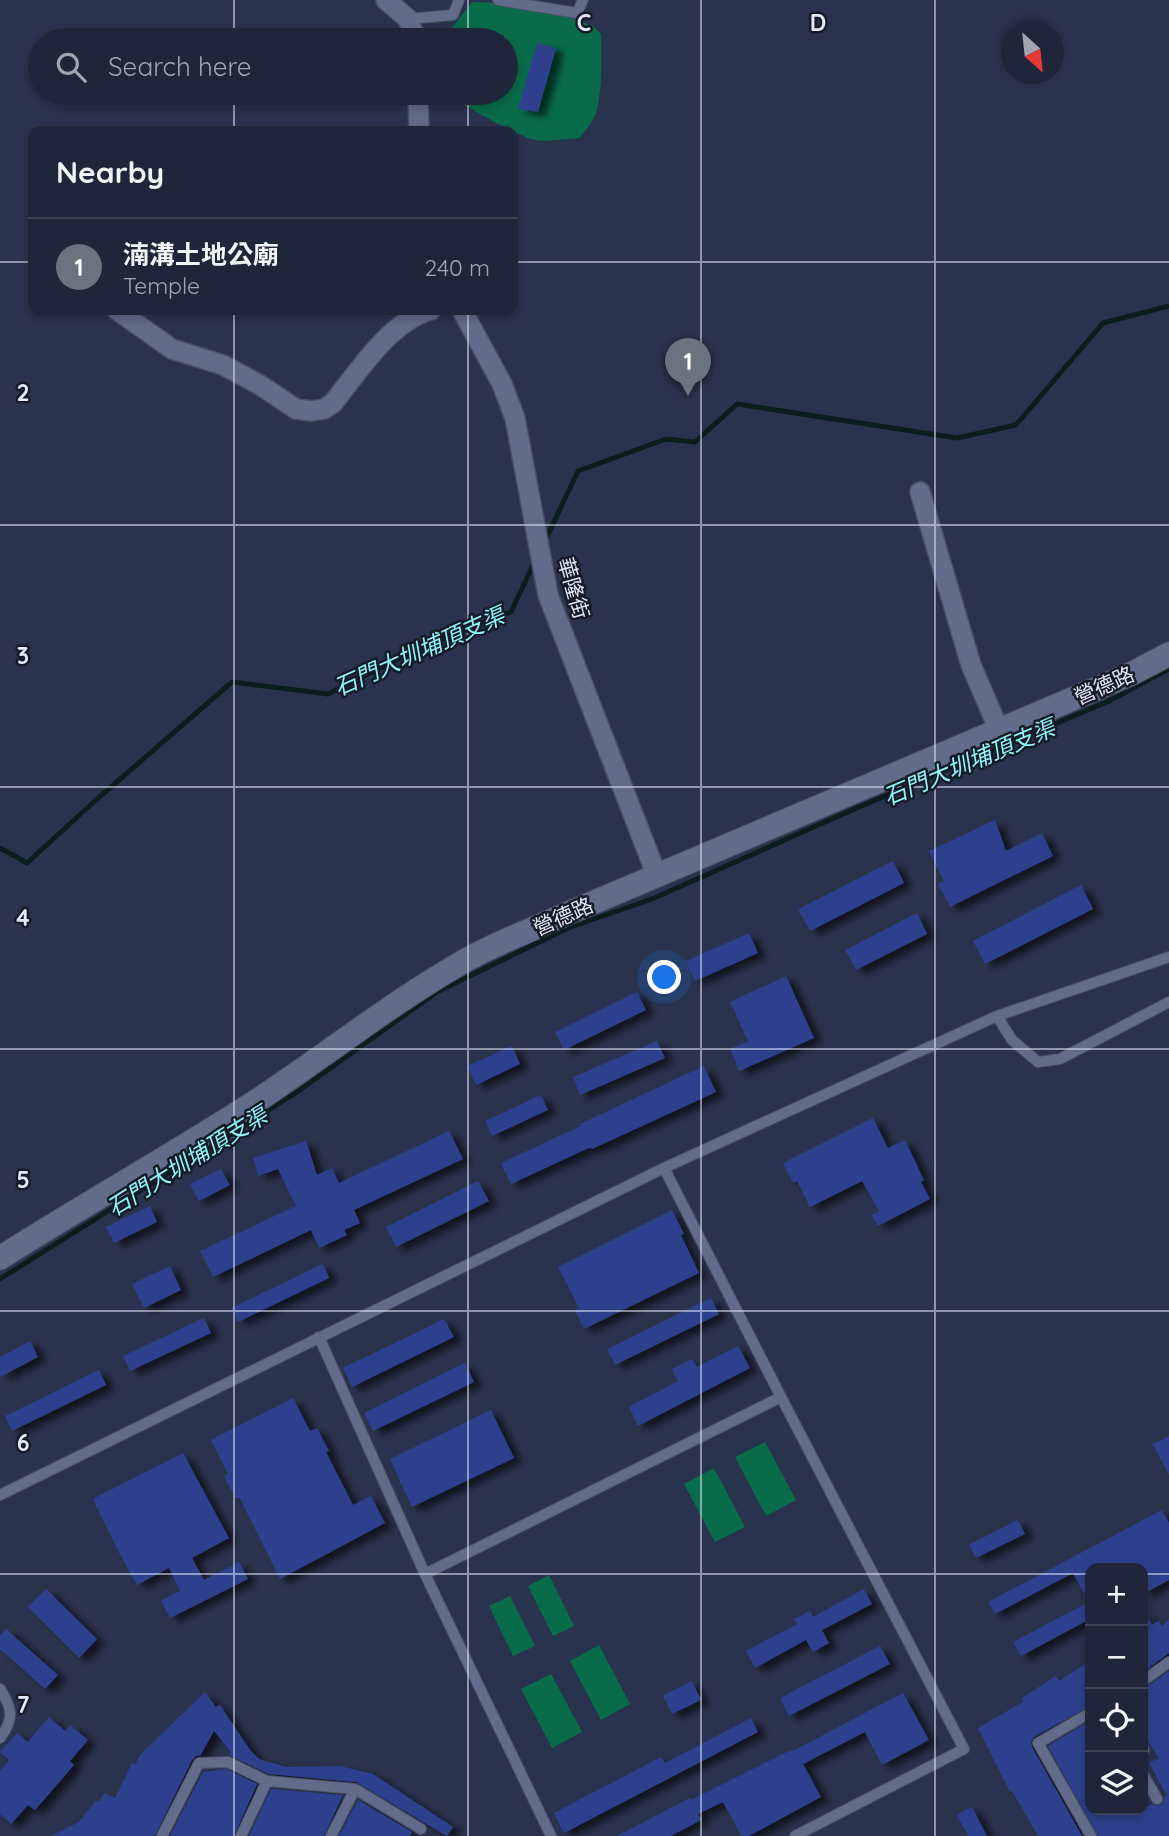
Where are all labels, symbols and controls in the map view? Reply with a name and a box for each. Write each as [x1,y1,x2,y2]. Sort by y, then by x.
text: C [577,8,591,37]
text: D [810,8,826,37]
north arrow [1001,21,1064,84]
search box [28,28,518,105]
icon: search [52,48,90,86]
text: Search here [108,50,252,83]
text: Nearby [56,153,164,191]
text: 湳溝土地公廟 [123,238,279,271]
text: 1 [75,253,83,282]
text: 240 m [425,253,490,282]
text: Temple [123,271,200,300]
pin: 1 [665,338,711,396]
text: 2 [16,378,30,407]
street label: 華隆街 [553,554,595,622]
water label: 石門大圳埔頂支渠 [329,599,512,702]
text: 3 [17,641,29,670]
street label: 營德路 [1070,660,1138,710]
water label: 石門大圳埔頂支渠 [879,712,1062,811]
street label: 營德路 [529,891,597,941]
text: 4 [16,903,30,932]
your location [647,960,681,994]
water label: 石門大圳埔頂支渠 [101,1098,275,1222]
text: 5 [16,1165,30,1194]
text: 6 [17,1428,29,1457]
map controls [1085,1563,1148,1815]
button: + [1085,1563,1148,1626]
button: − [1085,1626,1148,1689]
button: locate [1085,1689,1148,1752]
text: 7 [17,1690,30,1719]
button: layers [1085,1752,1148,1815]

